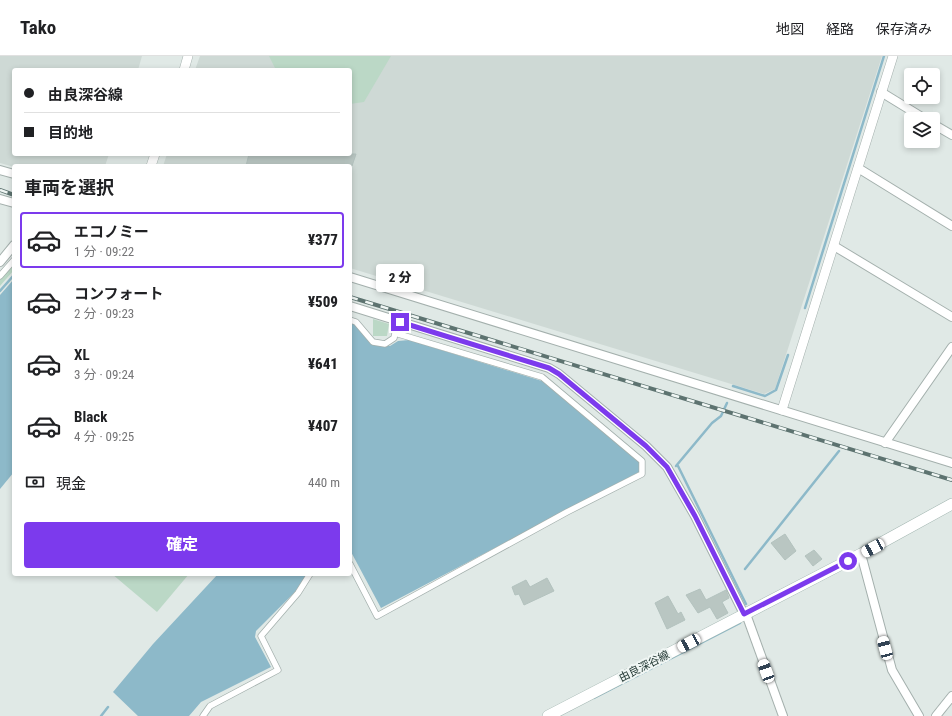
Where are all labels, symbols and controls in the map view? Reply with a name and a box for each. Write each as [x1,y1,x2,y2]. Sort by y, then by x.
text: Tako [20,16,56,39]
text: 地図 [776,21,804,37]
text: 経路 [826,21,854,37]
text: 保存済み [876,21,932,37]
map controls [904,68,940,148]
button: locate [904,68,940,104]
text: 由良深谷線 [48,86,123,104]
button: layers [904,112,940,148]
text: 目的地 [48,124,93,142]
text: 車両を選択 [24,177,114,198]
icon: car [26,222,62,258]
text: エコノミー [74,223,149,241]
text: ¥377 [308,231,338,249]
text: 1 分 · 09:22 [74,244,134,259]
callout: 2 分 [376,264,424,292]
text: 2 分 [389,270,411,285]
icon: car [26,284,62,320]
text: コンフォート [74,285,164,303]
text: ¥509 [308,293,338,311]
text: 2 分 · 09:23 [74,306,134,321]
route end [391,313,409,331]
icon: car [26,346,62,382]
text: XL [74,346,90,364]
text: ¥641 [308,355,338,373]
text: 3 分 · 09:24 [74,367,134,382]
icon: car [26,408,62,444]
text: Black [74,408,107,426]
text: ¥407 [308,417,338,435]
text: 4 分 · 09:25 [74,429,134,444]
icon: cash [24,471,46,493]
text: 現金 [56,475,86,493]
text: 440 m [308,475,340,490]
button: 確定 [24,522,340,568]
car [860,537,886,559]
route start [839,552,857,570]
car [676,632,702,654]
car [876,635,894,661]
street label: 由良深谷線 [617,648,672,685]
car [756,658,776,684]

